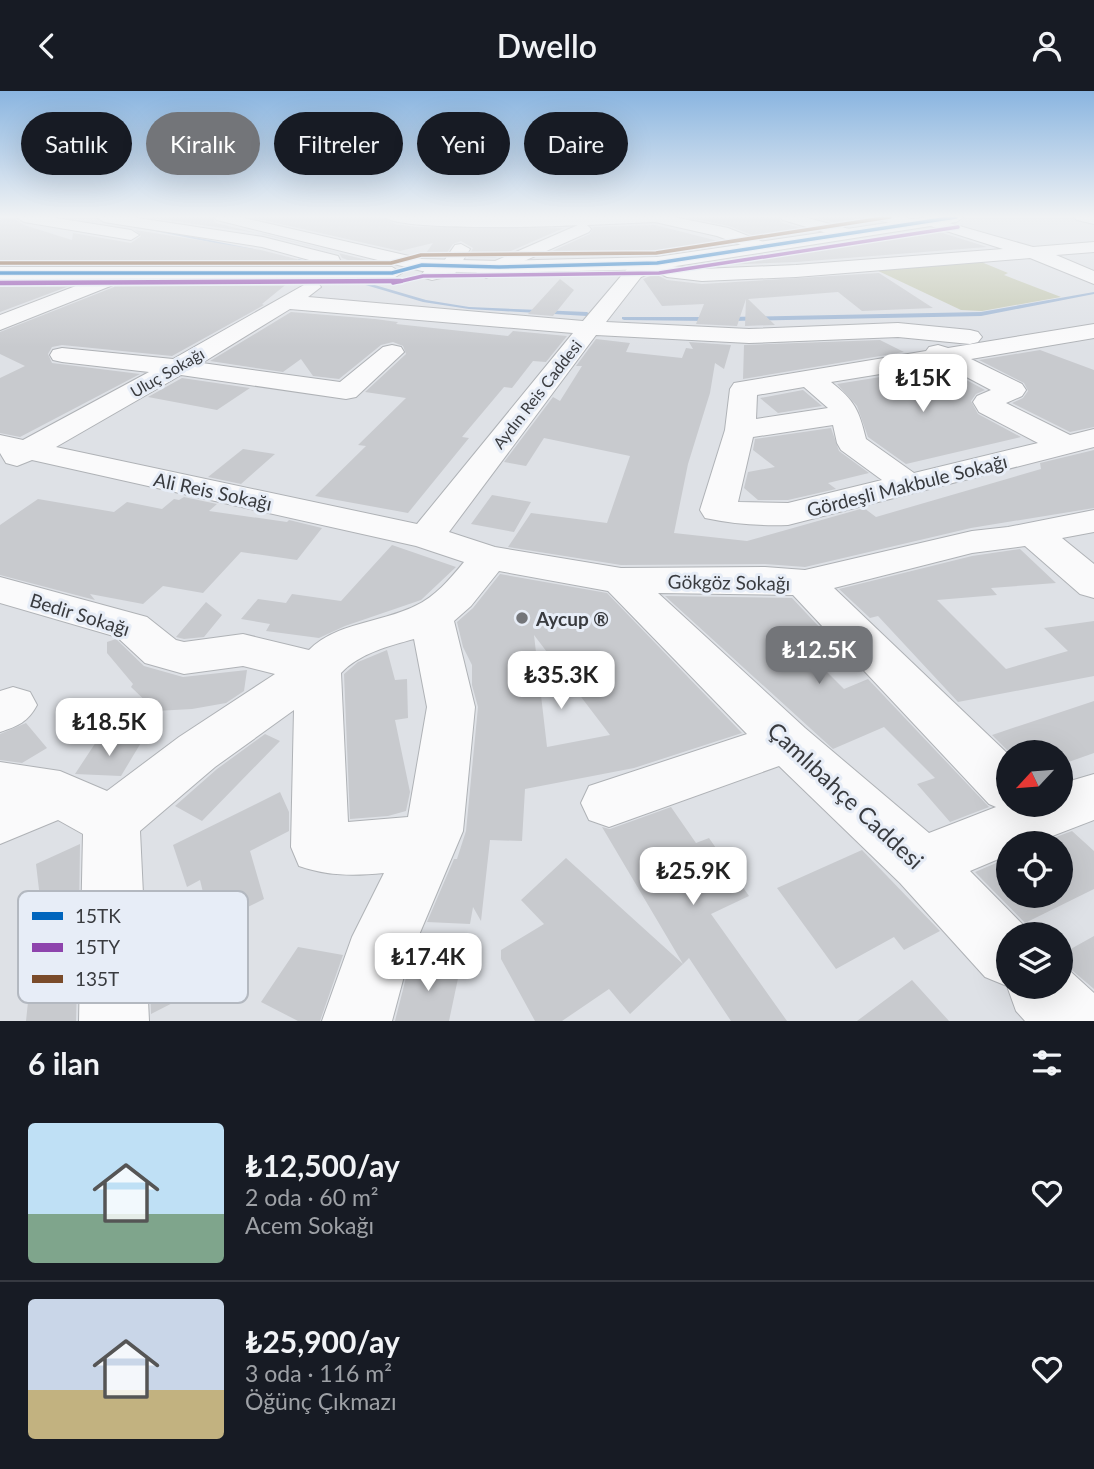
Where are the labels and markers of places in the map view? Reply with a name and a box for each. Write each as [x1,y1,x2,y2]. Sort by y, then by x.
pin: ₺15K [882,355,964,414]
place label: Aycup ® [535,607,609,630]
marker: Aycup ® [514,610,530,626]
pin: ₺12.5K [762,627,876,686]
pin: ₺35.3K [504,651,618,711]
pin: ₺18.5K [52,699,166,758]
pin: ₺25.9K [636,847,750,907]
pin: ₺17.4K [371,933,485,993]

